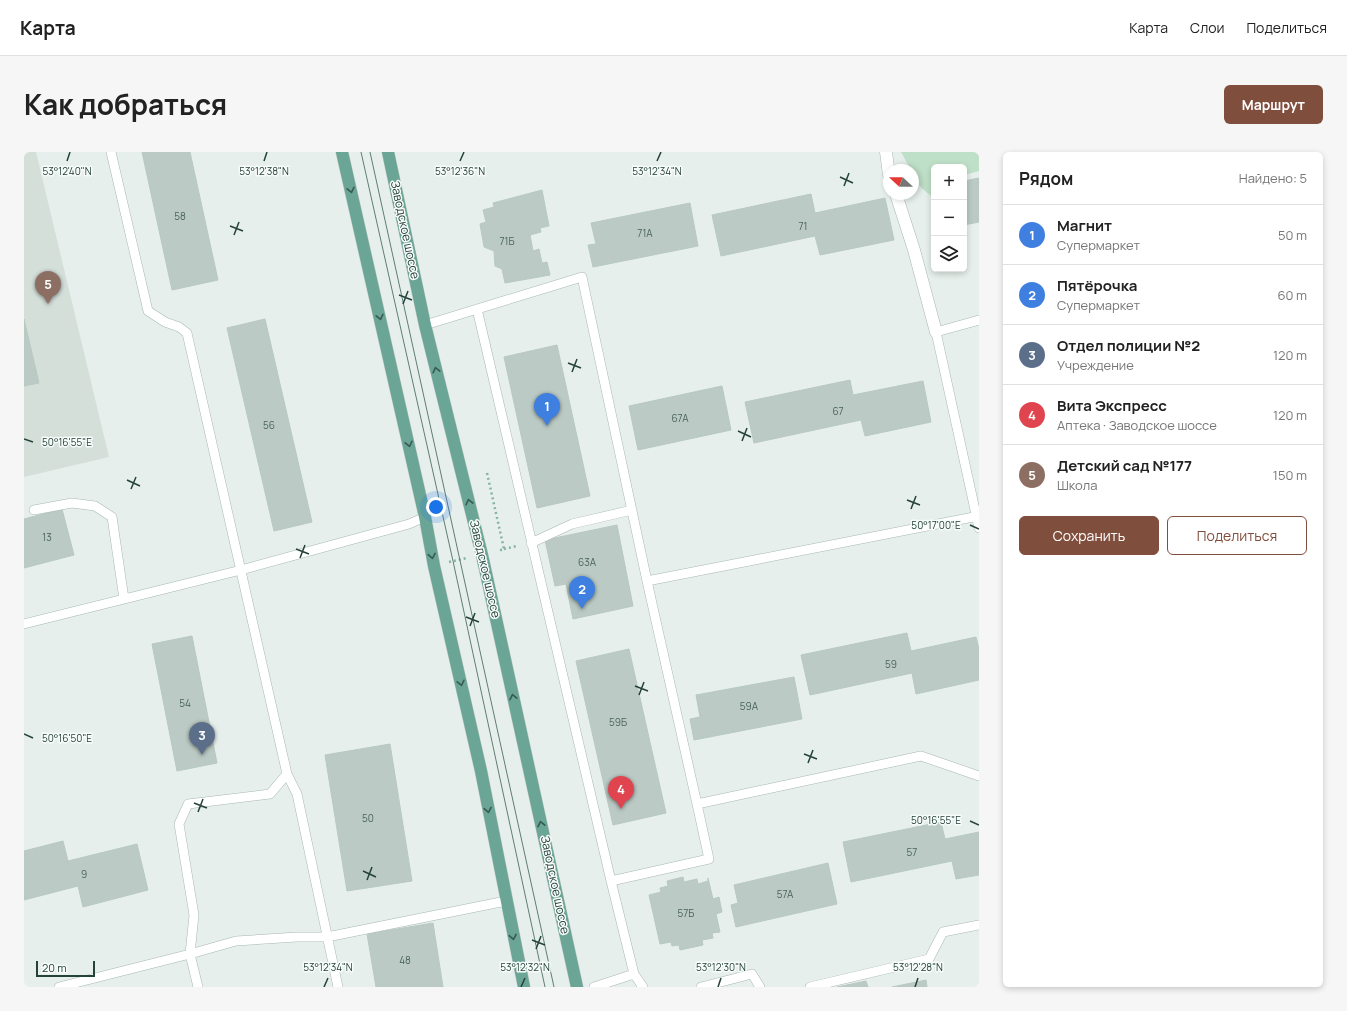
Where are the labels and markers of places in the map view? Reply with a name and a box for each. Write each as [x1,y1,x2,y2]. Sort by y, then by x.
pin: 5 [35,271,61,304]
pin: 1 [534,393,560,426]
pin: 2 [569,576,595,609]
pin: 3 [189,722,215,755]
pin: 4 [608,776,634,809]

